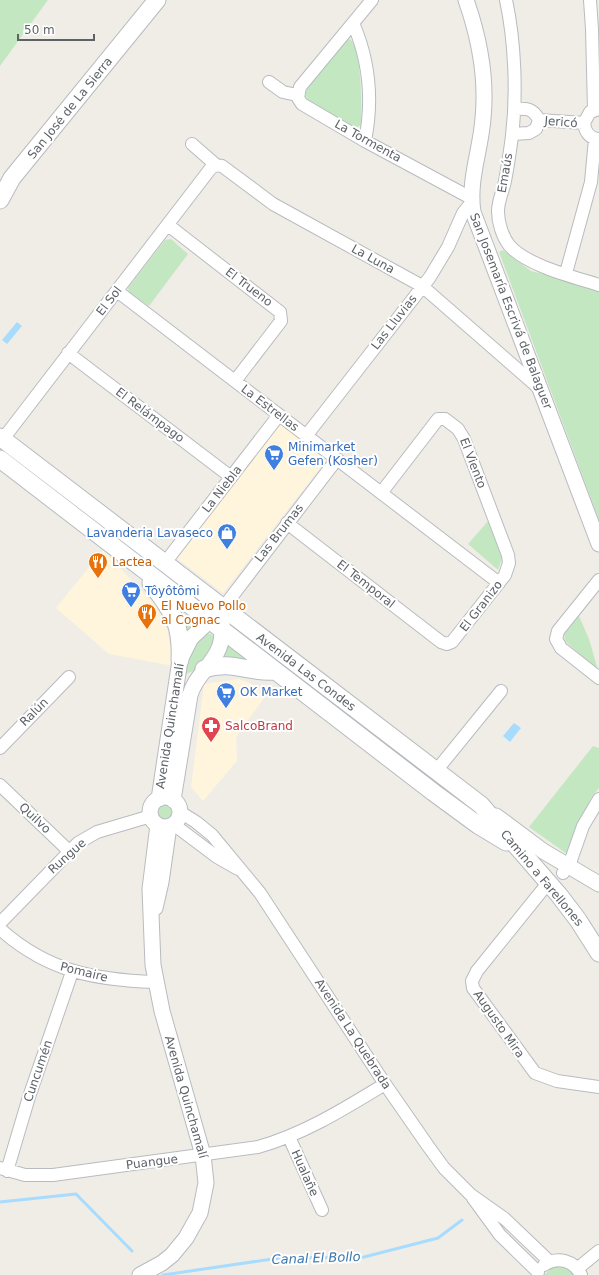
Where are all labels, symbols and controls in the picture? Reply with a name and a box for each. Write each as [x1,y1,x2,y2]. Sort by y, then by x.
scale bar [18,16,94,42]
text: 50 m [24,23,55,37]
street label: San José de La Sierra [25,54,115,162]
street label: Jericó [543,114,578,130]
street label: La Tormenta [332,117,404,165]
street label: Emaús [495,152,515,194]
street label: San Josemaría Escrivá de Balaguer [467,211,555,411]
street label: La Luna [349,242,397,276]
street label: El Trueno [223,265,275,309]
street label: El Sol [93,284,125,318]
street label: Las Lluvias [368,292,420,352]
street label: La Estrellas [238,382,302,434]
street label: El Relámpago [113,385,187,445]
street label: El Viento [457,436,489,490]
place label: Minimarket Gefen (Kosher) [288,440,378,468]
supermarket icon: Minimarket Gefen (Kosher) [263,443,285,471]
street label: La Niebla [199,463,245,515]
street label: Las Brumas [252,501,306,565]
shop icon: Lavanderia Lavaseco [216,522,238,550]
place label: Lavanderia Lavaseco [86,526,213,540]
restaurant icon: Lactea [87,551,109,579]
place label: Lactea [112,555,152,569]
street label: El Temporal [334,557,398,611]
street label: El Granizo [457,578,505,634]
supermarket icon: Tôyôtômi [120,580,142,608]
place label: Tôyôtômi [144,584,200,598]
place label: El Nuevo Pollo al Cognac [161,599,246,627]
restaurant icon: El Nuevo Pollo al Cognac [136,602,158,630]
street label: Avenida Las Condes [254,630,358,714]
street label: Avenida Quinchamalí [153,662,187,790]
supermarket icon: OK Market [215,681,237,709]
place label: OK Market [240,685,303,699]
street label: Ralún [17,695,51,729]
pharmacy icon: SalcoBrand [200,715,222,743]
place label: SalcoBrand [225,719,293,733]
street label: Quilvo [16,800,54,836]
street label: Camino a Farellones [498,827,586,929]
street label: Rungue [45,836,89,876]
street label: Pomaire [59,959,109,985]
street label: Avenida La Quebrada [312,976,394,1092]
street label: Augusto Mira [471,988,527,1060]
street label: Avenida Quinchamalí [162,1034,210,1161]
street label: Cuncumén [21,1038,55,1104]
street label: Hualañe [289,1147,321,1199]
street label: Puangue [125,1152,179,1172]
water label: Canal El Bollo [271,1249,361,1267]

